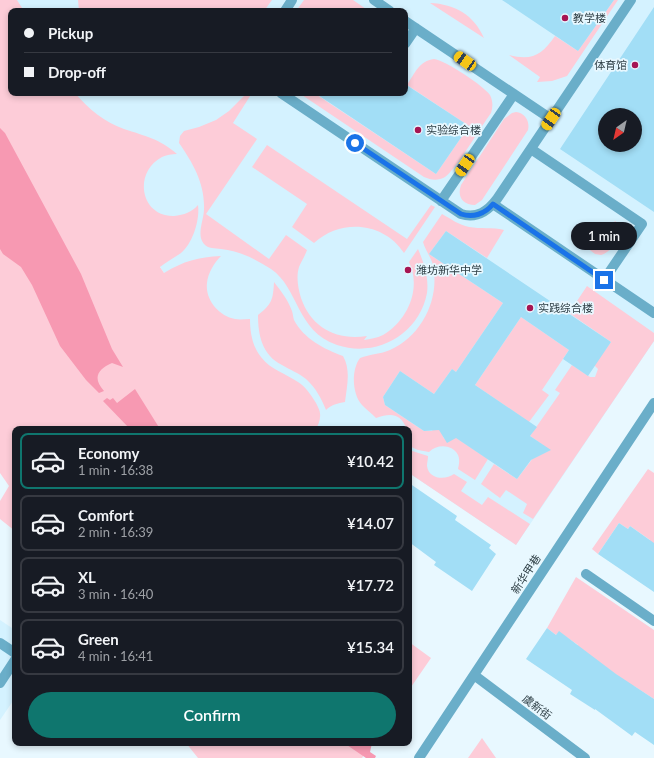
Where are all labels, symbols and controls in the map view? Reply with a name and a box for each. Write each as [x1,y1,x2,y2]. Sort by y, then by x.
place label: 教学楼 [573,11,606,24]
marker: 教学楼 [560,13,570,23]
text: Pickup [48,24,93,42]
car [452,49,478,73]
place label: 体育馆 [594,58,627,71]
marker: 体育馆 [630,60,640,70]
text: Drop-off [48,63,106,81]
car [539,106,563,132]
north arrow [598,108,642,152]
map controls [598,108,642,152]
place label: 实验综合楼 [426,123,481,136]
marker: 实验综合楼 [413,125,423,135]
route start [346,134,364,152]
car [453,152,477,178]
callout: 1 min [571,222,637,250]
text: 1 min [588,228,620,244]
place label: 潍坊新华中学 [416,263,482,276]
marker: 潍坊新华中学 [403,265,413,275]
route end [595,271,613,289]
place label: 实践综合楼 [538,301,593,314]
marker: 实践综合楼 [525,303,535,313]
icon: car [30,443,66,479]
text: Economy [78,444,139,462]
text: ¥10.42 [347,452,394,470]
text: 1 min · 16:38 [78,462,153,478]
icon: car [30,505,66,541]
text: Comfort [78,506,134,524]
text: ¥14.07 [347,514,394,532]
text: 2 min · 16:39 [78,524,153,540]
street label: 新华甲巷 [508,552,543,596]
icon: car [30,567,66,603]
text: XL [78,568,96,586]
text: ¥17.72 [347,576,394,594]
text: 3 min · 16:40 [78,586,153,602]
icon: car [30,629,66,665]
text: Green [78,630,119,648]
text: ¥15.34 [347,638,394,656]
text: 4 min · 16:41 [78,648,153,664]
street label: 虞新街 [520,691,554,722]
button: Confirm [28,692,396,738]

